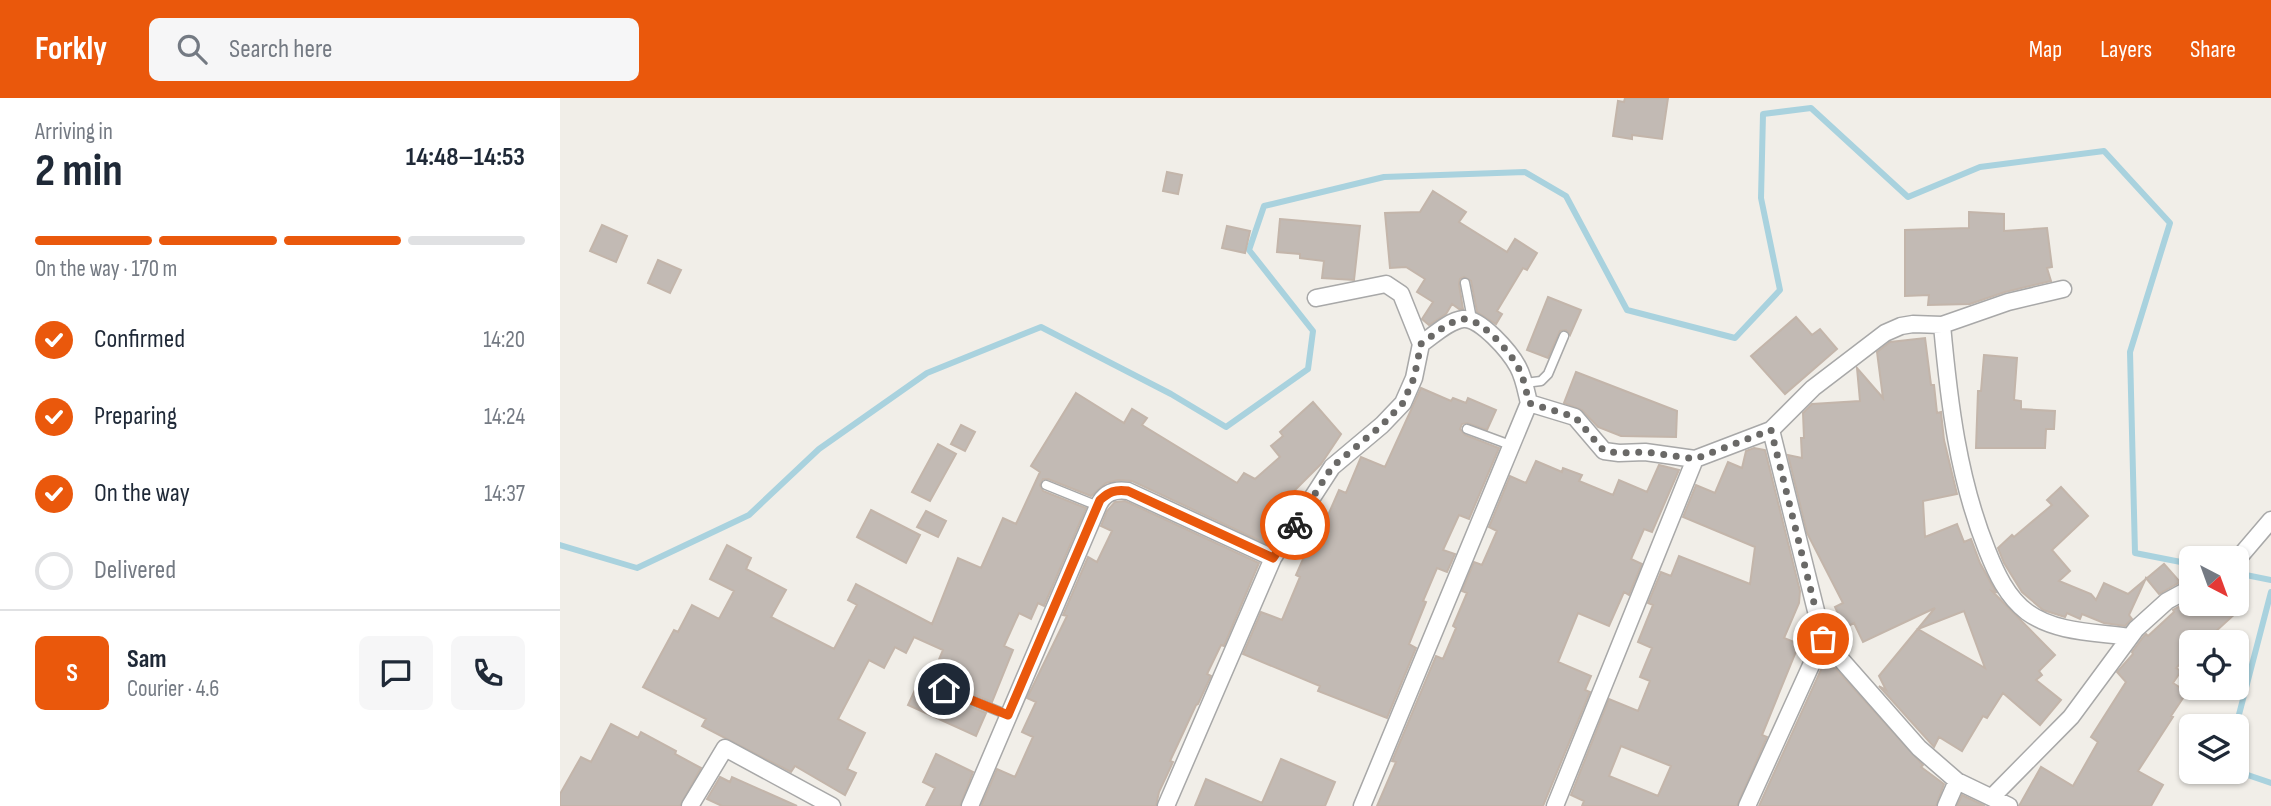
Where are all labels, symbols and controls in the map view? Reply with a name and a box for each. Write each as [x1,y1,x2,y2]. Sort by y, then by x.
search box [149,18,639,81]
text: Forkly [35,29,107,69]
icon: search [173,30,211,68]
text: Search here [229,34,332,65]
text: Map [2029,35,2062,64]
text: Layers [2100,35,2152,64]
text: Share [2190,35,2236,64]
text: Arriving in [35,118,113,146]
text: 14:48–14:53 [406,142,525,173]
text: 2 min [35,144,123,199]
text: On the way · 170 m [35,255,177,283]
icon: check [35,321,73,359]
text: Confirmed [94,324,185,355]
text: 14:20 [483,326,525,354]
icon: check [35,398,73,436]
text: Preparing [94,401,177,432]
text: 14:24 [484,403,525,431]
icon: check [35,475,73,513]
text: On the way [94,478,190,509]
text: 14:37 [484,480,525,508]
courier [1260,490,1330,560]
icon: bike [1276,506,1314,544]
north arrow [2179,546,2249,616]
map controls [2179,546,2249,784]
text: Delivered [94,555,176,586]
pin [1793,609,1853,669]
icon: bag [1804,620,1842,658]
button: locate [2179,630,2249,700]
button: chat [359,636,433,710]
button: phone [451,636,525,710]
text: Sam [127,644,167,675]
text: S [66,658,78,689]
pin [914,659,974,719]
icon: home [925,670,963,708]
text: Courier · 4.6 [127,675,219,703]
button: layers [2179,714,2249,784]

